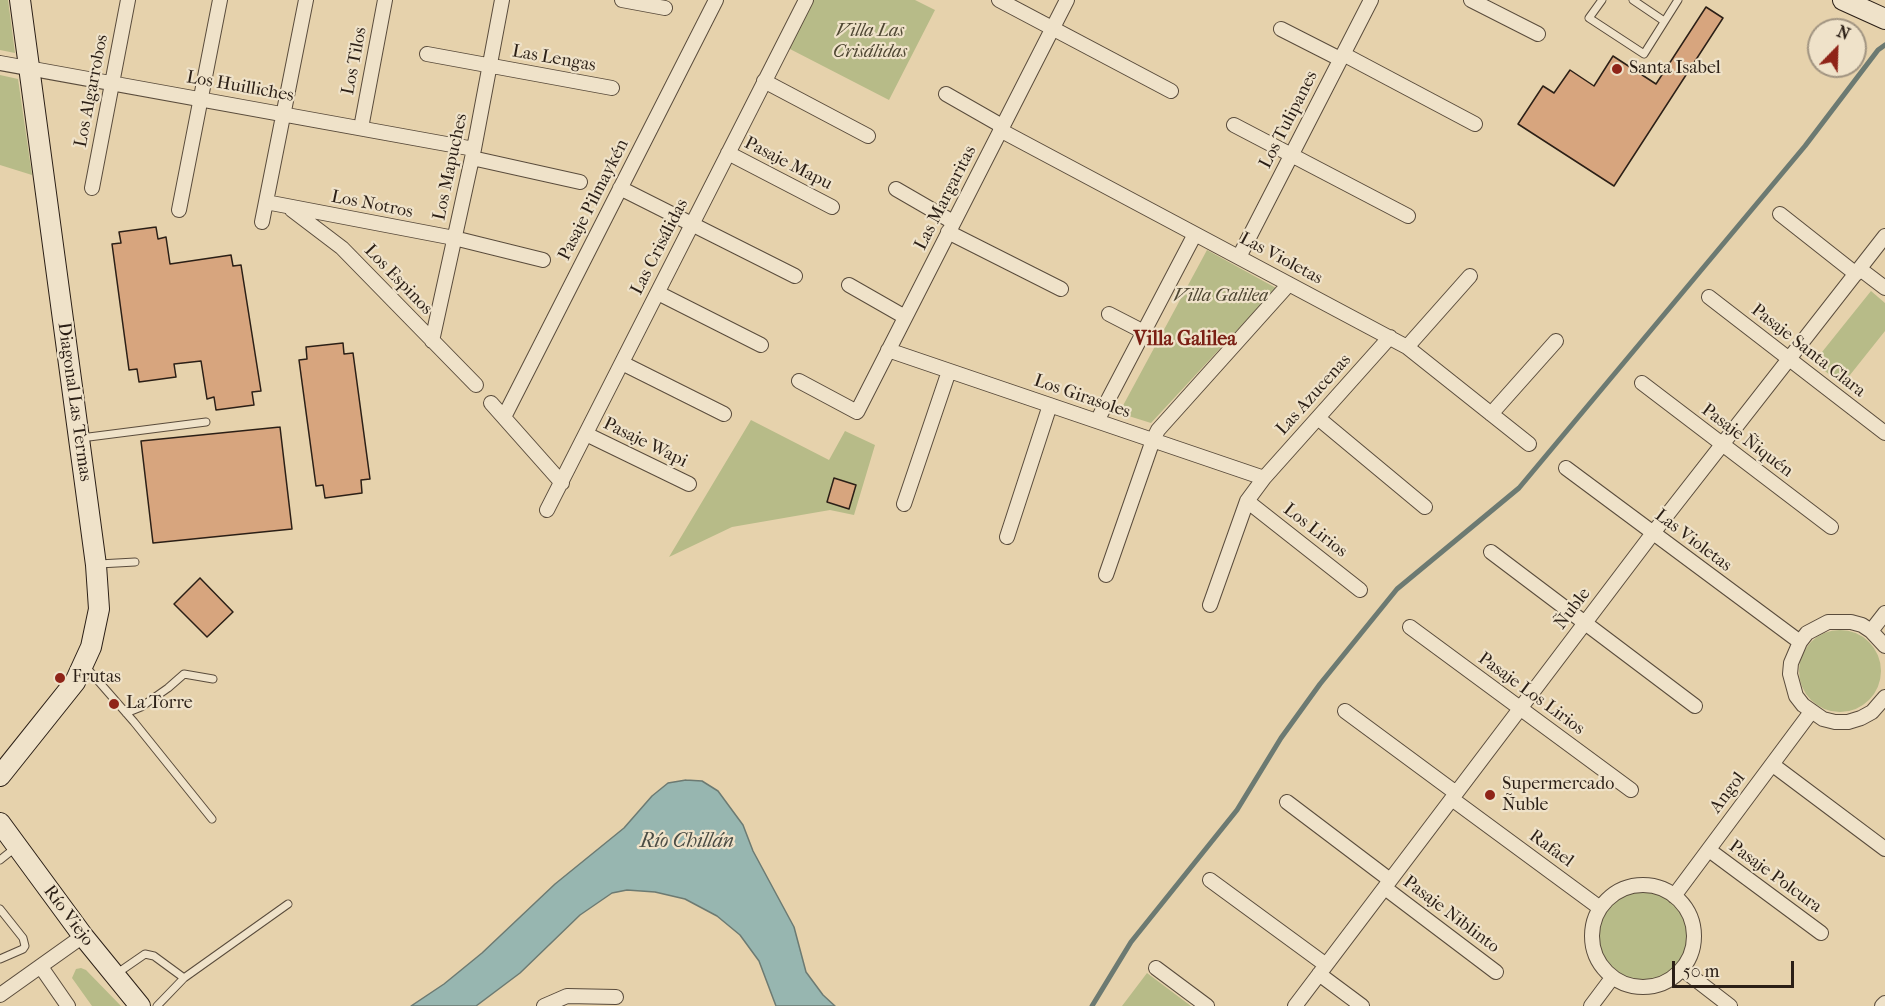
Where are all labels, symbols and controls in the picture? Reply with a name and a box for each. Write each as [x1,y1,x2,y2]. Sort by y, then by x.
north arrow [1807,18,1867,78]
park label: Villa Las Crisálidas [833,21,907,63]
text: N [1834,22,1853,44]
street label: Los Tilos [338,25,372,97]
street label: Los Algarrobos [70,33,114,149]
street label: Las Lengas [510,41,598,77]
place label: Santa Isabel [1629,58,1721,80]
marker: Santa Isabel [1610,62,1624,76]
street label: Los Huilliches [185,67,295,107]
street label: Los Tulipanes [1255,68,1323,172]
street label: Los Mapuches [429,112,473,222]
street label: Pasaje Mapu [740,133,836,195]
street label: Pasaje Pilmaykén [554,136,634,264]
street label: Las Margaritas [910,142,982,254]
street label: Los Notros [329,187,415,223]
street label: Las Crisálidas [627,195,693,299]
street label: Las Violetas [1236,228,1326,290]
street label: Los Espinos [359,240,437,320]
park label: Villa Galilea [1173,286,1269,308]
street label: Pasaje Santa Clara [1746,300,1870,402]
street label: Diagonal Las Termas [52,321,96,483]
district label: Villa Galilea [1134,328,1236,352]
street label: Las Azucenas [1272,350,1356,440]
street label: Los Girasoles [1031,370,1133,424]
street label: Pasaje Ñiquén [1697,400,1797,482]
street label: Pasaje Wapi [599,413,691,473]
street label: Los Lirios [1279,499,1351,563]
street label: Las Violetas [1650,505,1736,577]
street label: Ñuble [1550,584,1596,634]
street label: Pasaje Los Lirios [1473,648,1589,740]
place label: Frutas [72,667,121,689]
marker: Frutas [53,671,67,685]
place label: La Torre [126,693,193,715]
marker: La Torre [107,697,121,711]
street label: Angol [1706,768,1750,818]
place label: Supermercado Ñuble [1502,774,1614,816]
marker: Supermercado Ñuble [1483,788,1497,802]
street label: Rafael [1525,826,1577,872]
water label: Río Chillán [640,830,734,854]
street label: Pasaje Polcura [1724,836,1826,918]
street label: Pasaje Niblinto [1398,872,1504,958]
street label: Río Viejo [38,881,98,951]
scale bar [1675,949,1796,987]
text: 50 m [1683,961,1719,982]

